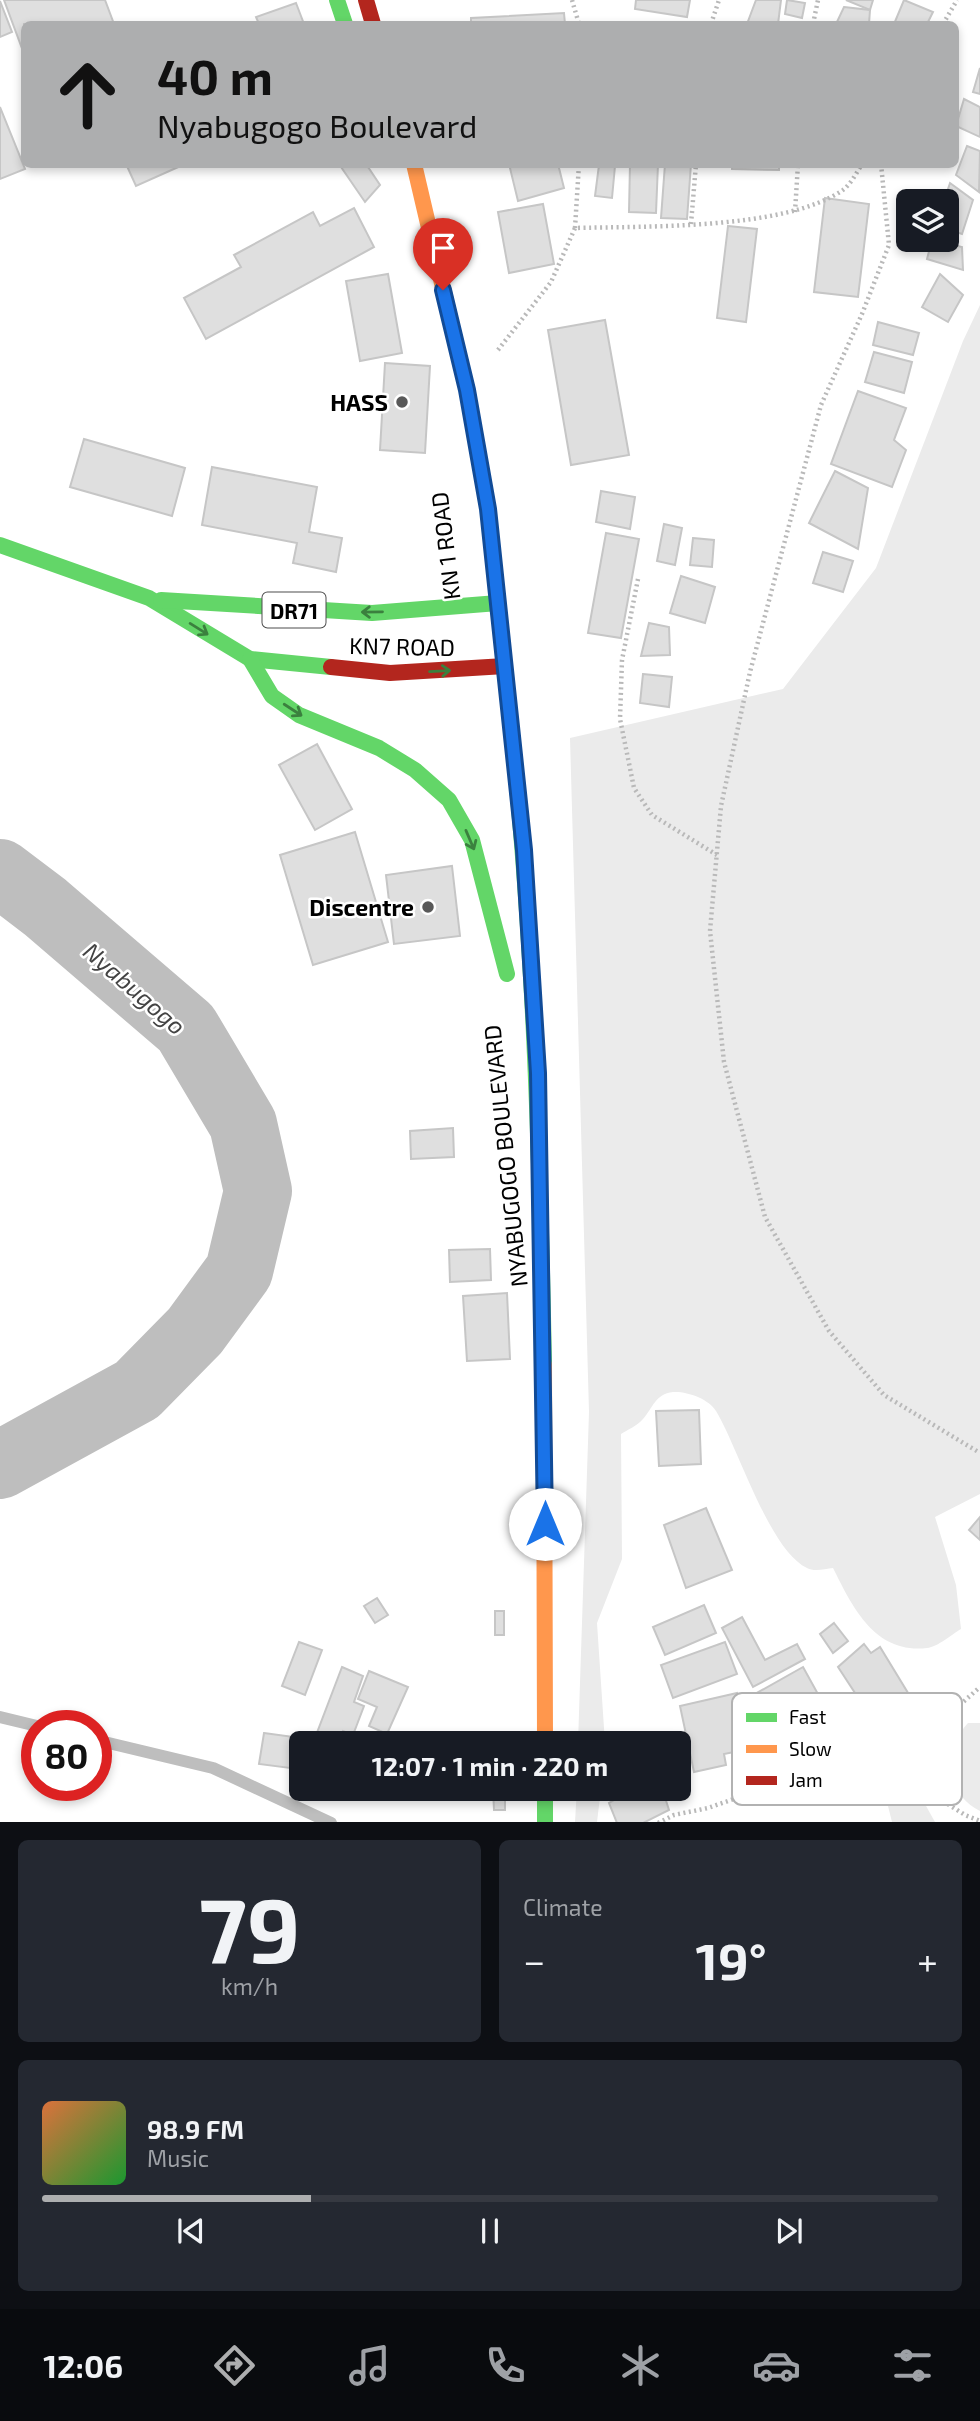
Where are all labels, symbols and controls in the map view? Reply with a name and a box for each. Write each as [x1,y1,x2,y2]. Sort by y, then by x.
text: 40 m [157,46,273,105]
icon: ahead [42,49,133,140]
text: Nyabugogo Boulevard [157,106,477,144]
map controls [896,189,959,252]
button: layers [896,189,959,252]
pin [413,218,473,290]
icon: arrive [424,229,462,267]
place label: HASS [330,388,388,416]
marker: HASS [394,394,410,410]
street label: KN 1 ROAD [425,491,465,601]
road number: DR71 [262,592,326,628]
one-way arrow [361,606,384,619]
one-way arrow [189,623,209,637]
street label: KN7 ROAD [349,631,455,661]
one-way arrow [428,664,451,677]
one-way arrow [283,703,302,717]
one-way arrow [465,829,478,851]
place label: Discentre [309,893,414,921]
marker: Discentre [420,899,436,915]
water label: Nyabugogo [78,936,192,1040]
street label: NYABUGOGO BOULEVARD [477,1024,533,1288]
position arrow [508,1487,582,1561]
legend [732,1693,962,1805]
text: Fast [789,1705,826,1728]
speed limit sign: 80 [21,1710,112,1801]
text: Slow [789,1737,832,1760]
text: 12:07 · 1 min · 220 m [372,1750,608,1781]
text: Jam [789,1768,823,1791]
text: 79 [199,1872,300,1981]
text: Climate [523,1893,603,1921]
text: 19° [696,1928,767,1990]
text: − [523,1937,545,1983]
text: + [917,1937,938,1983]
text: km/h [221,1972,278,2000]
text: 98.9 FM [147,2113,244,2144]
text: Music [147,2144,209,2172]
icon: previous [172,2212,210,2250]
icon: pause [471,2212,509,2250]
icon: next [770,2212,808,2250]
icon: directions [210,2341,259,2390]
icon: music [345,2341,394,2390]
icon: phone [481,2341,530,2390]
icon: climate [616,2341,665,2390]
icon: car [752,2341,801,2390]
icon: filters [888,2341,937,2390]
text: 12:06 [43,2346,123,2384]

